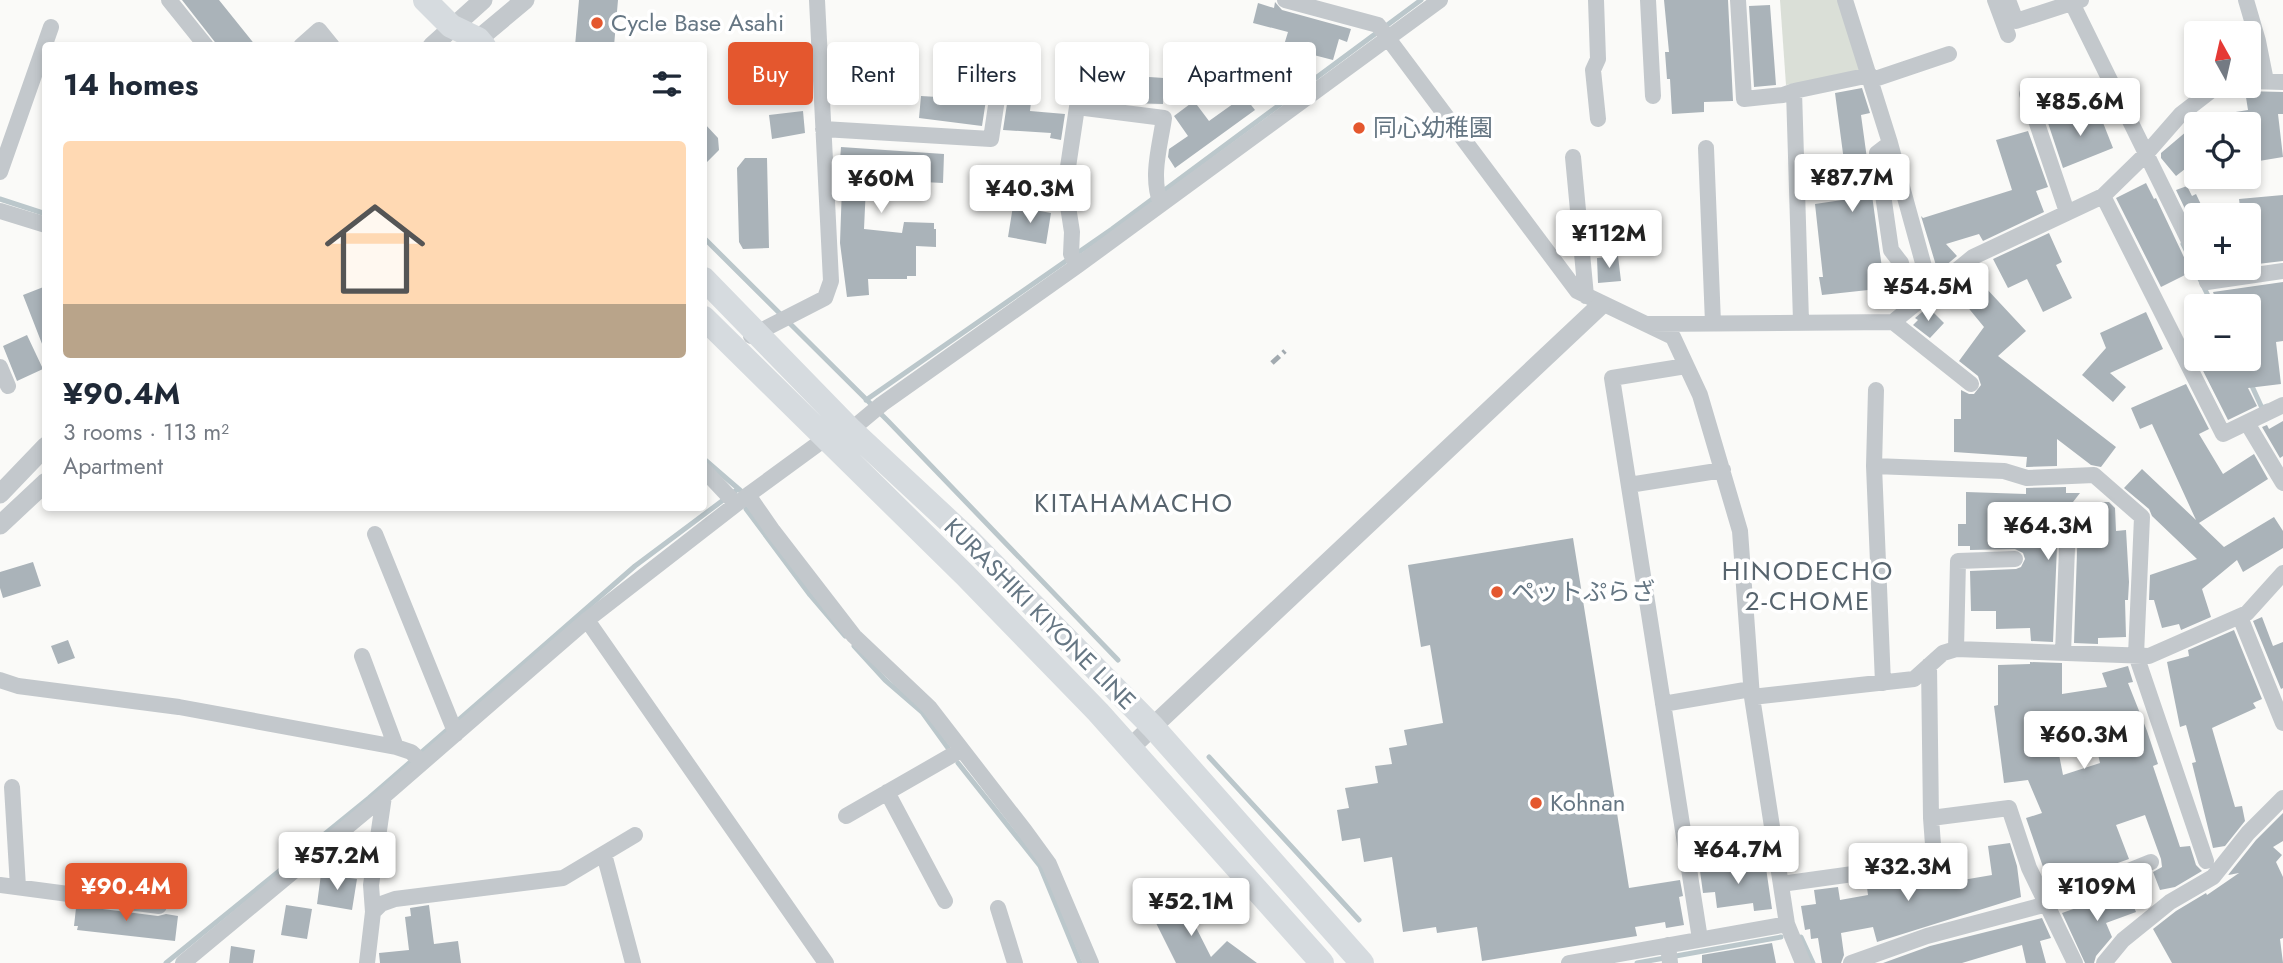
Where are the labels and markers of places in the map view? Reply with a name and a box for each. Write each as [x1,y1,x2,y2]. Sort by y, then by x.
place label: Cycle Base Asahi [611,5,784,40]
marker: Cycle Base Asahi [589,15,605,31]
pin: ¥85.6M [2023,78,2137,138]
place label: 同心幼稚園 [1373,110,1493,145]
marker: 同心幼稚園 [1351,120,1367,136]
pin: ¥87.7M [1795,154,1909,214]
pin: ¥60M [840,156,922,215]
pin: ¥40.3M [973,166,1087,225]
pin: ¥112M [1560,210,1658,270]
pin: ¥54.5M [1871,264,1985,323]
pin: ¥64.3M [1991,503,2105,562]
place label: ペットぷらざ [1511,574,1655,609]
marker: ペットぷらざ [1489,584,1505,600]
pin: ¥60.3M [2027,712,2141,771]
place label: Kohnan [1550,785,1625,820]
marker: Kohnan [1528,795,1544,811]
pin: ¥64.7M [1681,826,1795,886]
pin: ¥57.2M [280,832,394,892]
pin: ¥32.3M [1851,844,1965,903]
pin: ¥90.4M [69,864,183,923]
pin: ¥109M [2048,864,2146,923]
pin: ¥52.1M [1134,878,1248,938]

